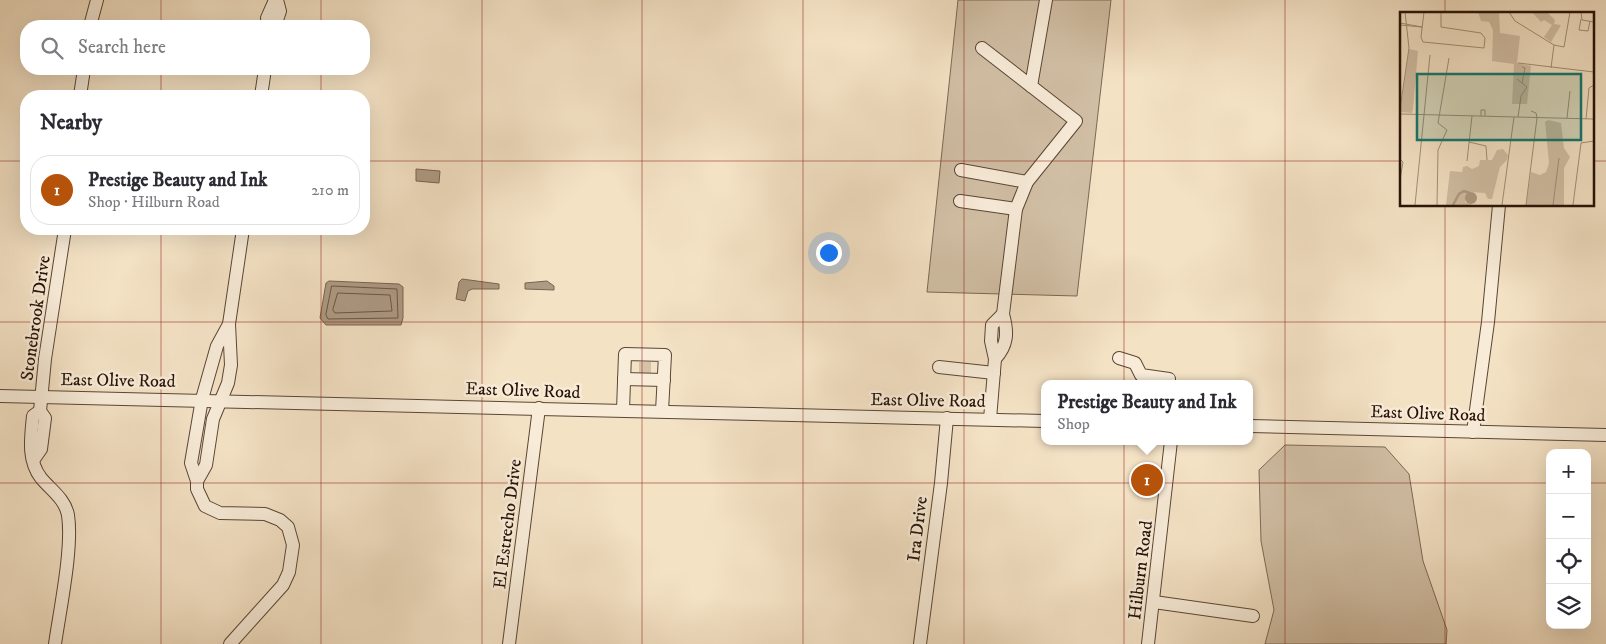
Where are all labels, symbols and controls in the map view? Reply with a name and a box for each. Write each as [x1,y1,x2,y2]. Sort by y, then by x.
inset map [1400,12,1594,206]
search box [20,20,370,75]
icon: search [38,34,66,62]
text: Search here [78,36,166,59]
text: Nearby [40,110,102,136]
text: Prestige Beauty and Ink [88,169,267,192]
text: 1 [54,180,60,200]
text: 210 m [311,180,349,200]
text: Shop · Hilburn Road [88,192,220,212]
your location [816,240,842,266]
street label: Stonebrook Drive [16,254,56,382]
street label: East Olive Road [60,369,176,393]
street label: East Olive Road [465,378,581,404]
popup [1041,380,1253,445]
street label: East Olive Road [870,389,986,413]
text: Prestige Beauty and Ink [1057,391,1237,414]
street label: East Olive Road [1370,401,1486,427]
text: Shop [1057,414,1090,434]
map controls [1546,449,1591,629]
button: + [1546,449,1591,494]
street label: El Estrecho Drive [489,458,527,590]
pin: 1 [1131,461,1163,499]
button: − [1546,494,1591,539]
street label: Ira Drive [903,495,933,563]
street label: Hilburn Road [1124,519,1158,621]
button: locate [1546,539,1591,584]
button: layers [1546,584,1591,629]

